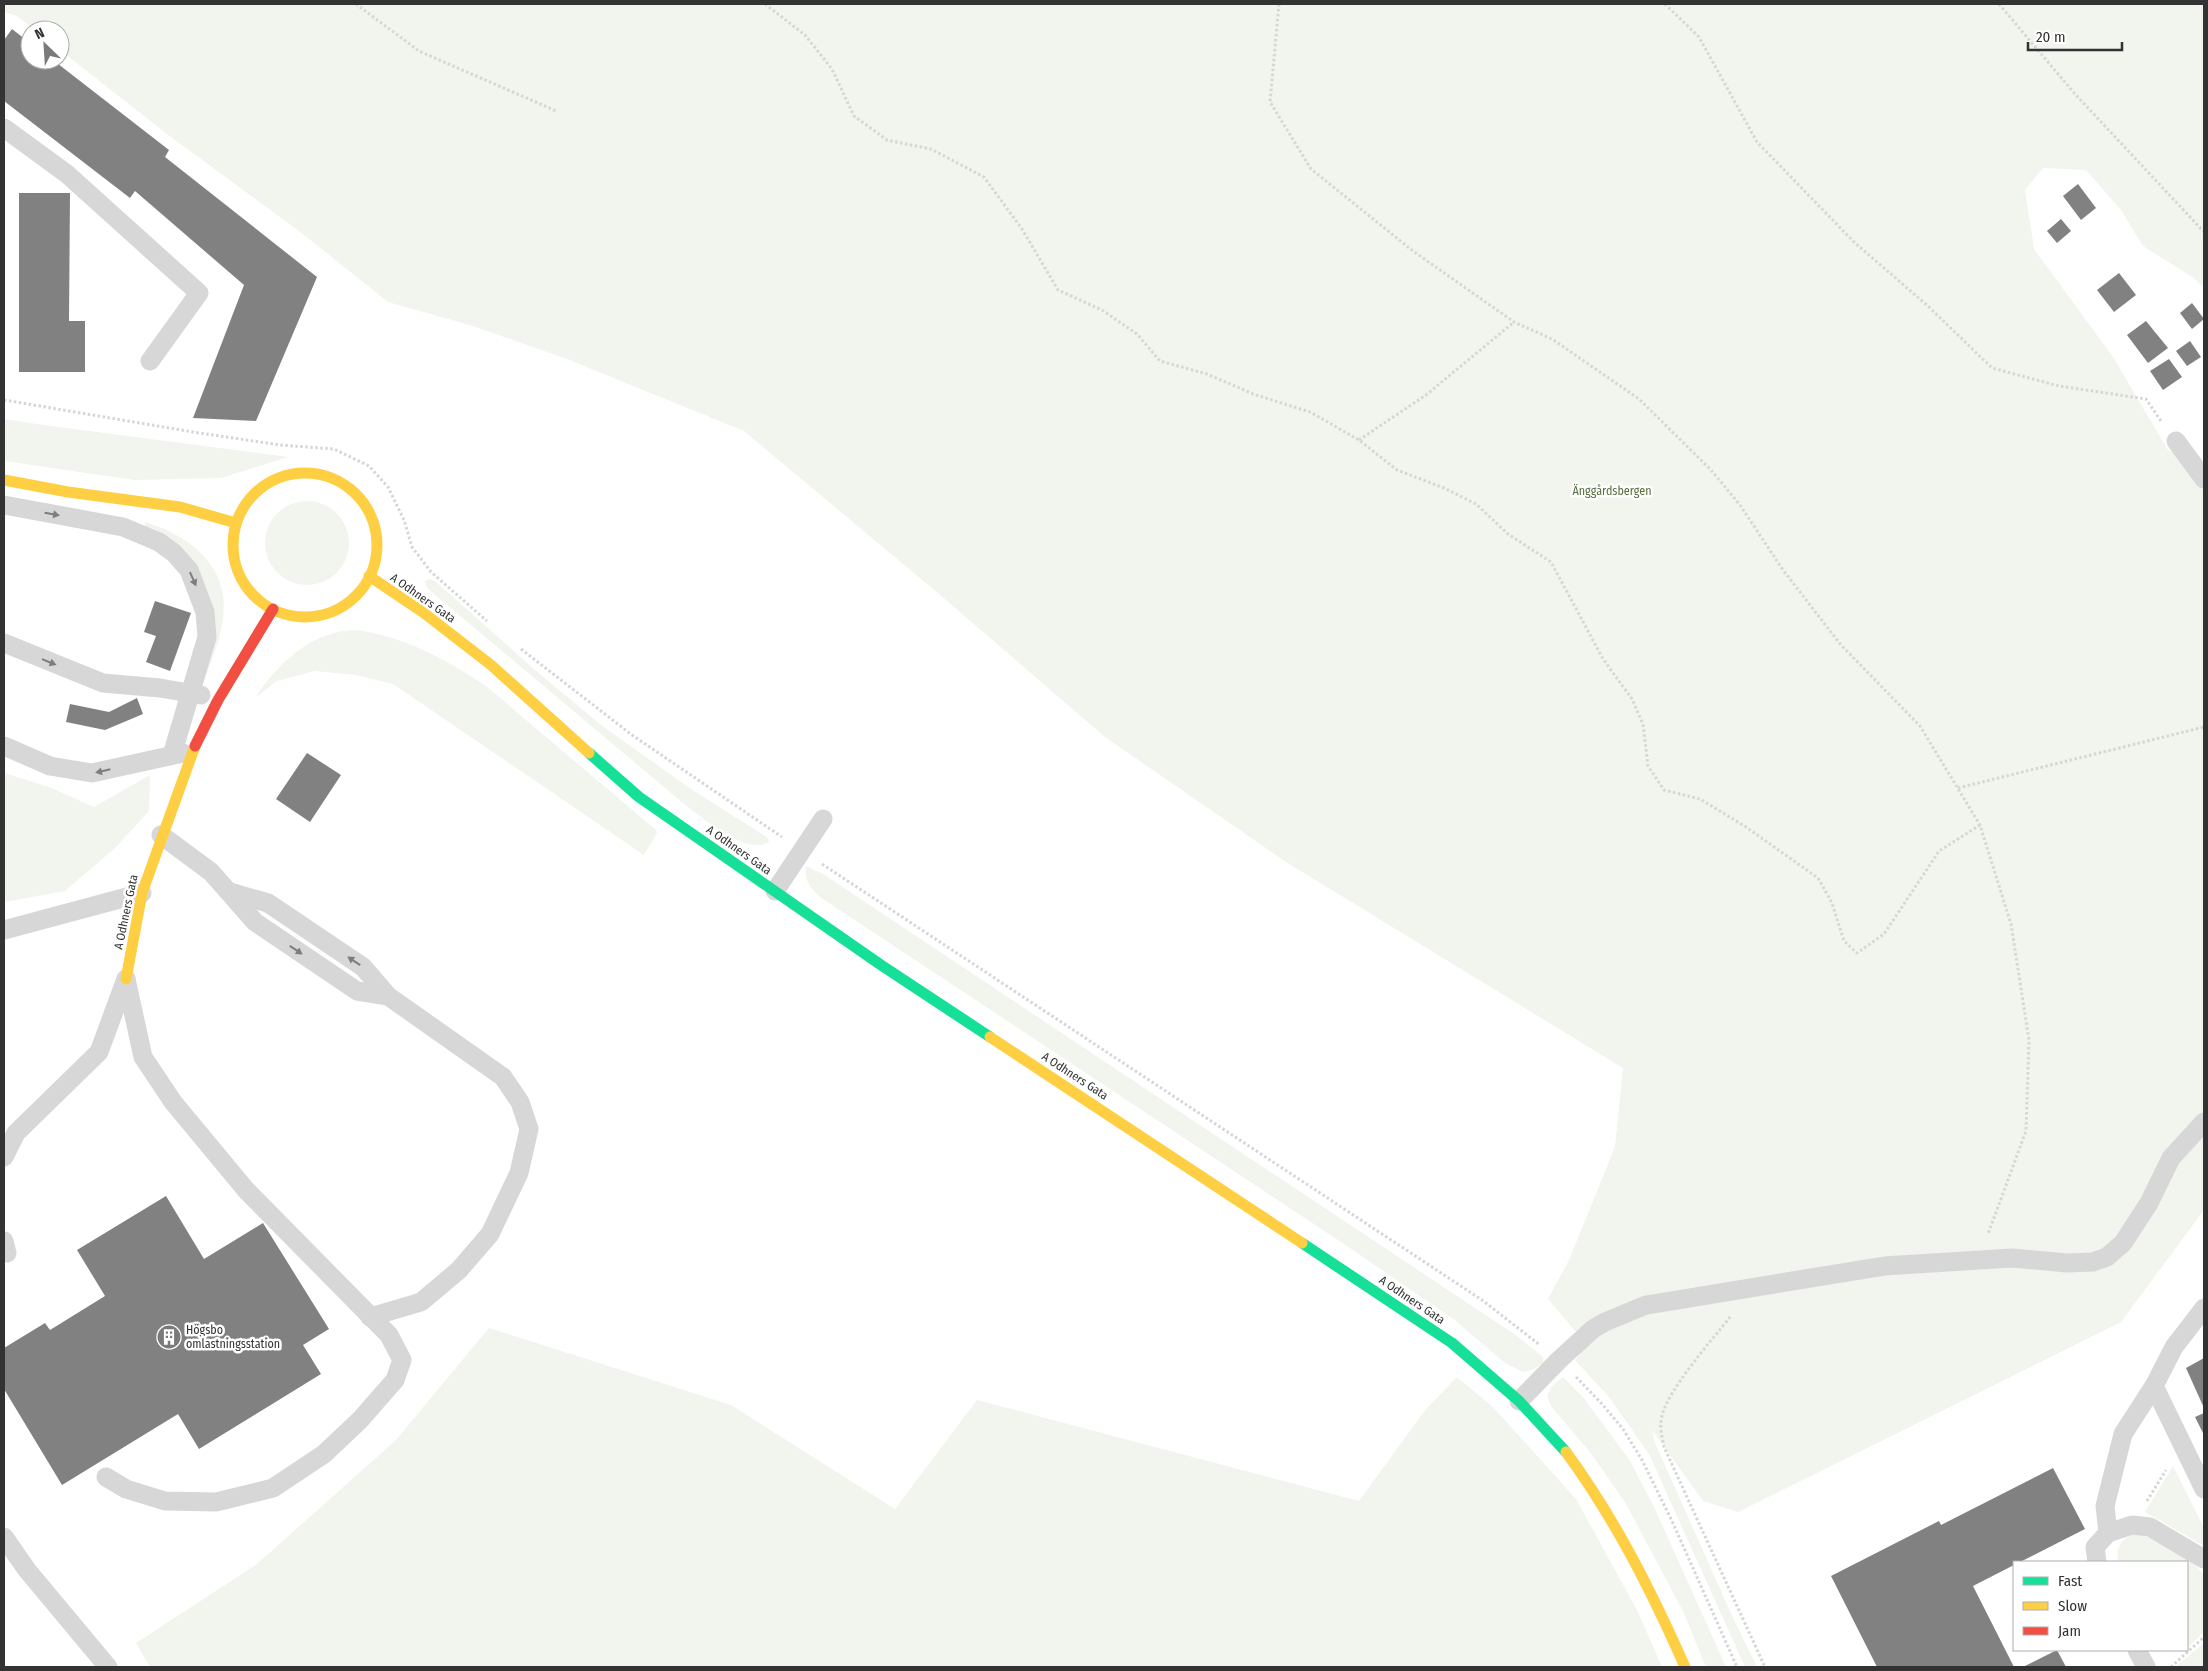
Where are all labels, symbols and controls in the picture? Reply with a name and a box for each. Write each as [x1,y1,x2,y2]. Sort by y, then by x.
north arrow [20,20,70,70]
scale bar [2028,20,2122,52]
text: N [32,24,47,43]
text: 20 m [2036,28,2066,46]
park label: Änggårdsbergen [1572,483,1652,498]
one-way arrow [44,510,60,518]
street label: A Odhners Gata [388,570,458,626]
one-way arrow [189,572,197,586]
one-way arrow [42,658,56,666]
one-way arrow [96,767,111,775]
street label: A Odhners Gata [704,822,774,878]
street label: A Odhners Gata [111,873,141,951]
one-way arrow [289,945,302,955]
one-way arrow [348,956,361,966]
street label: A Odhners Gata [1039,1049,1111,1103]
street label: A Odhners Gata [1377,1273,1448,1327]
place label: Högsbo omlastningsstation [186,1323,280,1351]
building icon: Högsbo omlastningsstation [156,1324,182,1350]
legend [2013,1561,2188,1651]
text: Fast [2058,1572,2082,1590]
text: Slow [2058,1597,2087,1615]
text: Jam [2058,1622,2081,1640]

